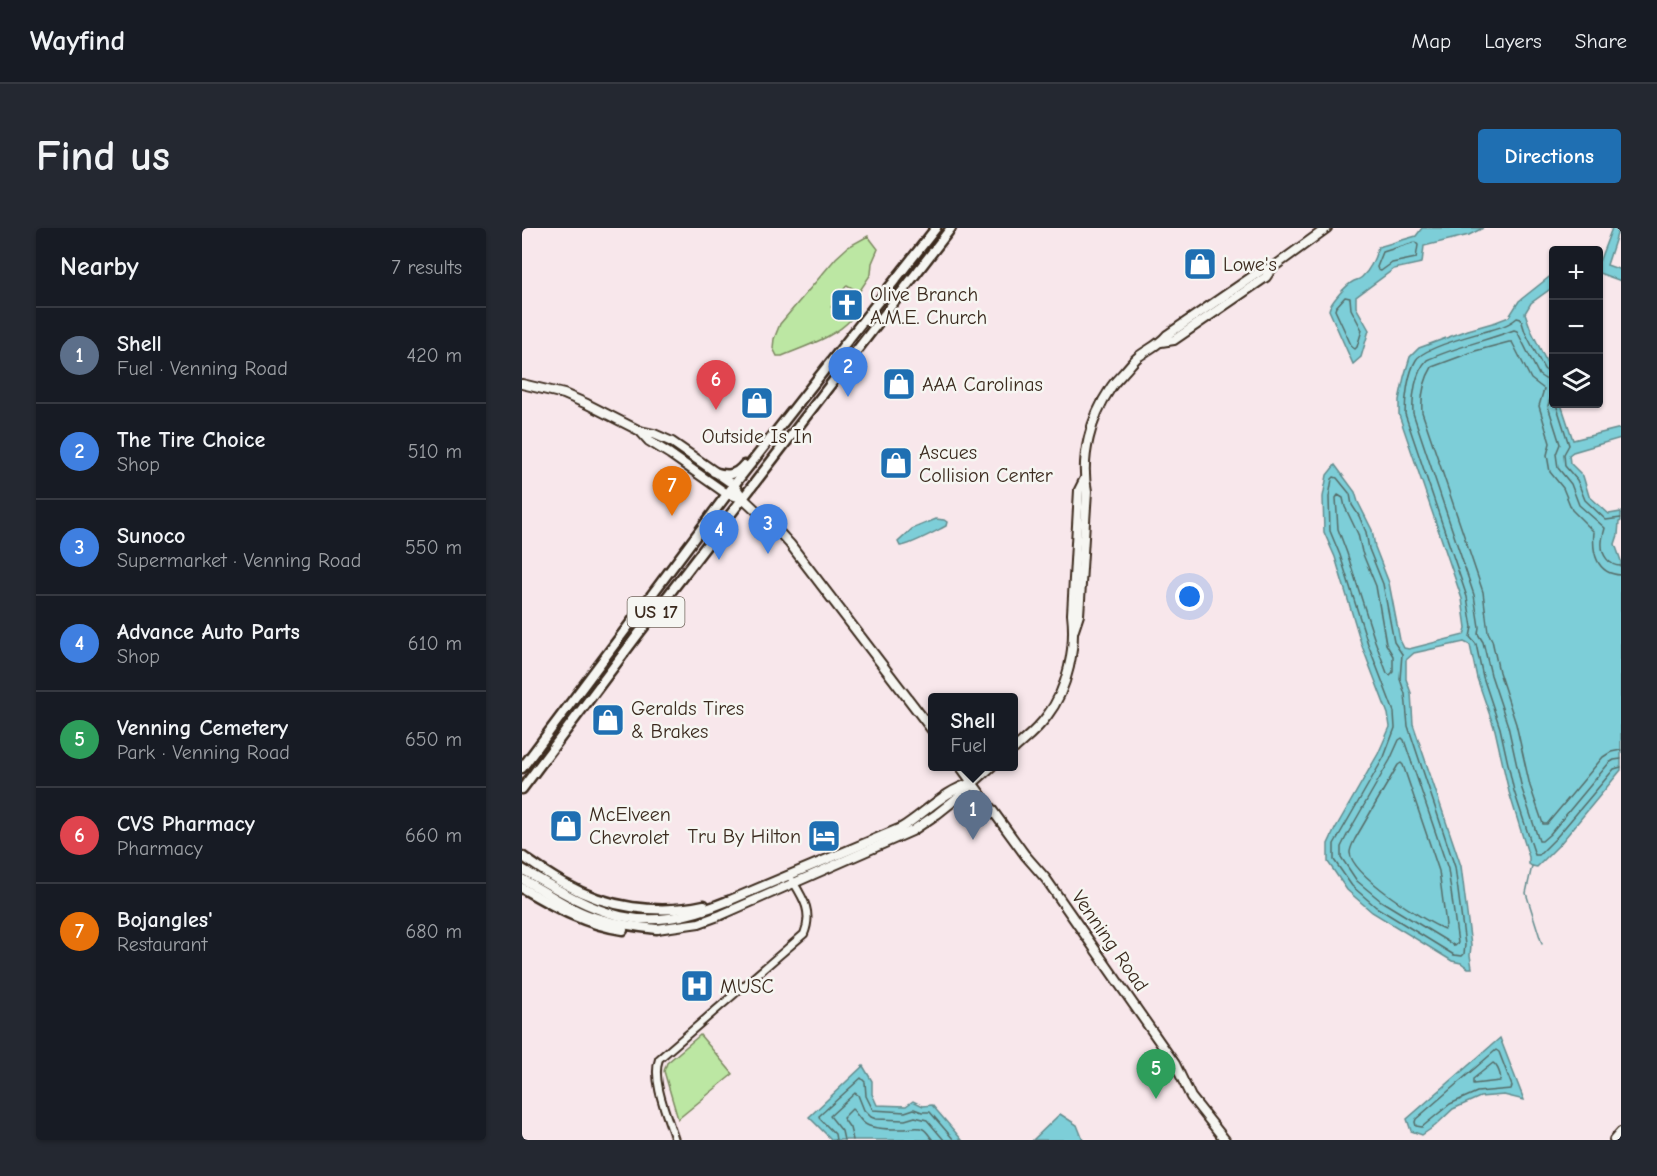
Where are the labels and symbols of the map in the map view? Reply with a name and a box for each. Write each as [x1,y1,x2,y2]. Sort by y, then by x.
shop icon: Lowe's [1182,246,1218,282]
place label: Lowe's [1223,253,1277,276]
place label: Olive Branch A.M.E. Church [870,283,987,329]
church icon: Olive Branch A.M.E. Church [829,287,865,323]
pin: 2 [828,348,868,397]
pin: 6 [696,360,736,410]
shop icon: AAA Carolinas [881,366,917,402]
place label: AAA Carolinas [922,373,1043,396]
shop icon: Outside Is In [739,385,775,421]
place label: Outside Is In [702,425,812,448]
place label: Ascues Collision Center [919,441,1053,487]
shop icon: Ascues Collision Center [878,445,914,481]
pin: 7 [652,466,692,516]
pin: 3 [748,504,788,554]
pin: 4 [700,510,738,560]
your location [1175,582,1204,611]
road number: US 17 [628,597,684,627]
place label: Geralds Tires & Brakes [631,697,744,743]
shop icon: Geralds Tires & Brakes [590,702,626,738]
pin: 1 [954,790,992,840]
place label: McElveen Chevrolet [589,803,671,849]
shop icon: McElveen Chevrolet [548,808,584,844]
hotel icon: Tru By Hilton [806,818,842,854]
place label: Tru By Hilton [688,825,801,848]
street label: Venning Road [1067,886,1153,996]
hospital icon: MUSC [679,968,715,1004]
place label: MUSC [720,975,774,998]
pin: 5 [1136,1050,1176,1099]

